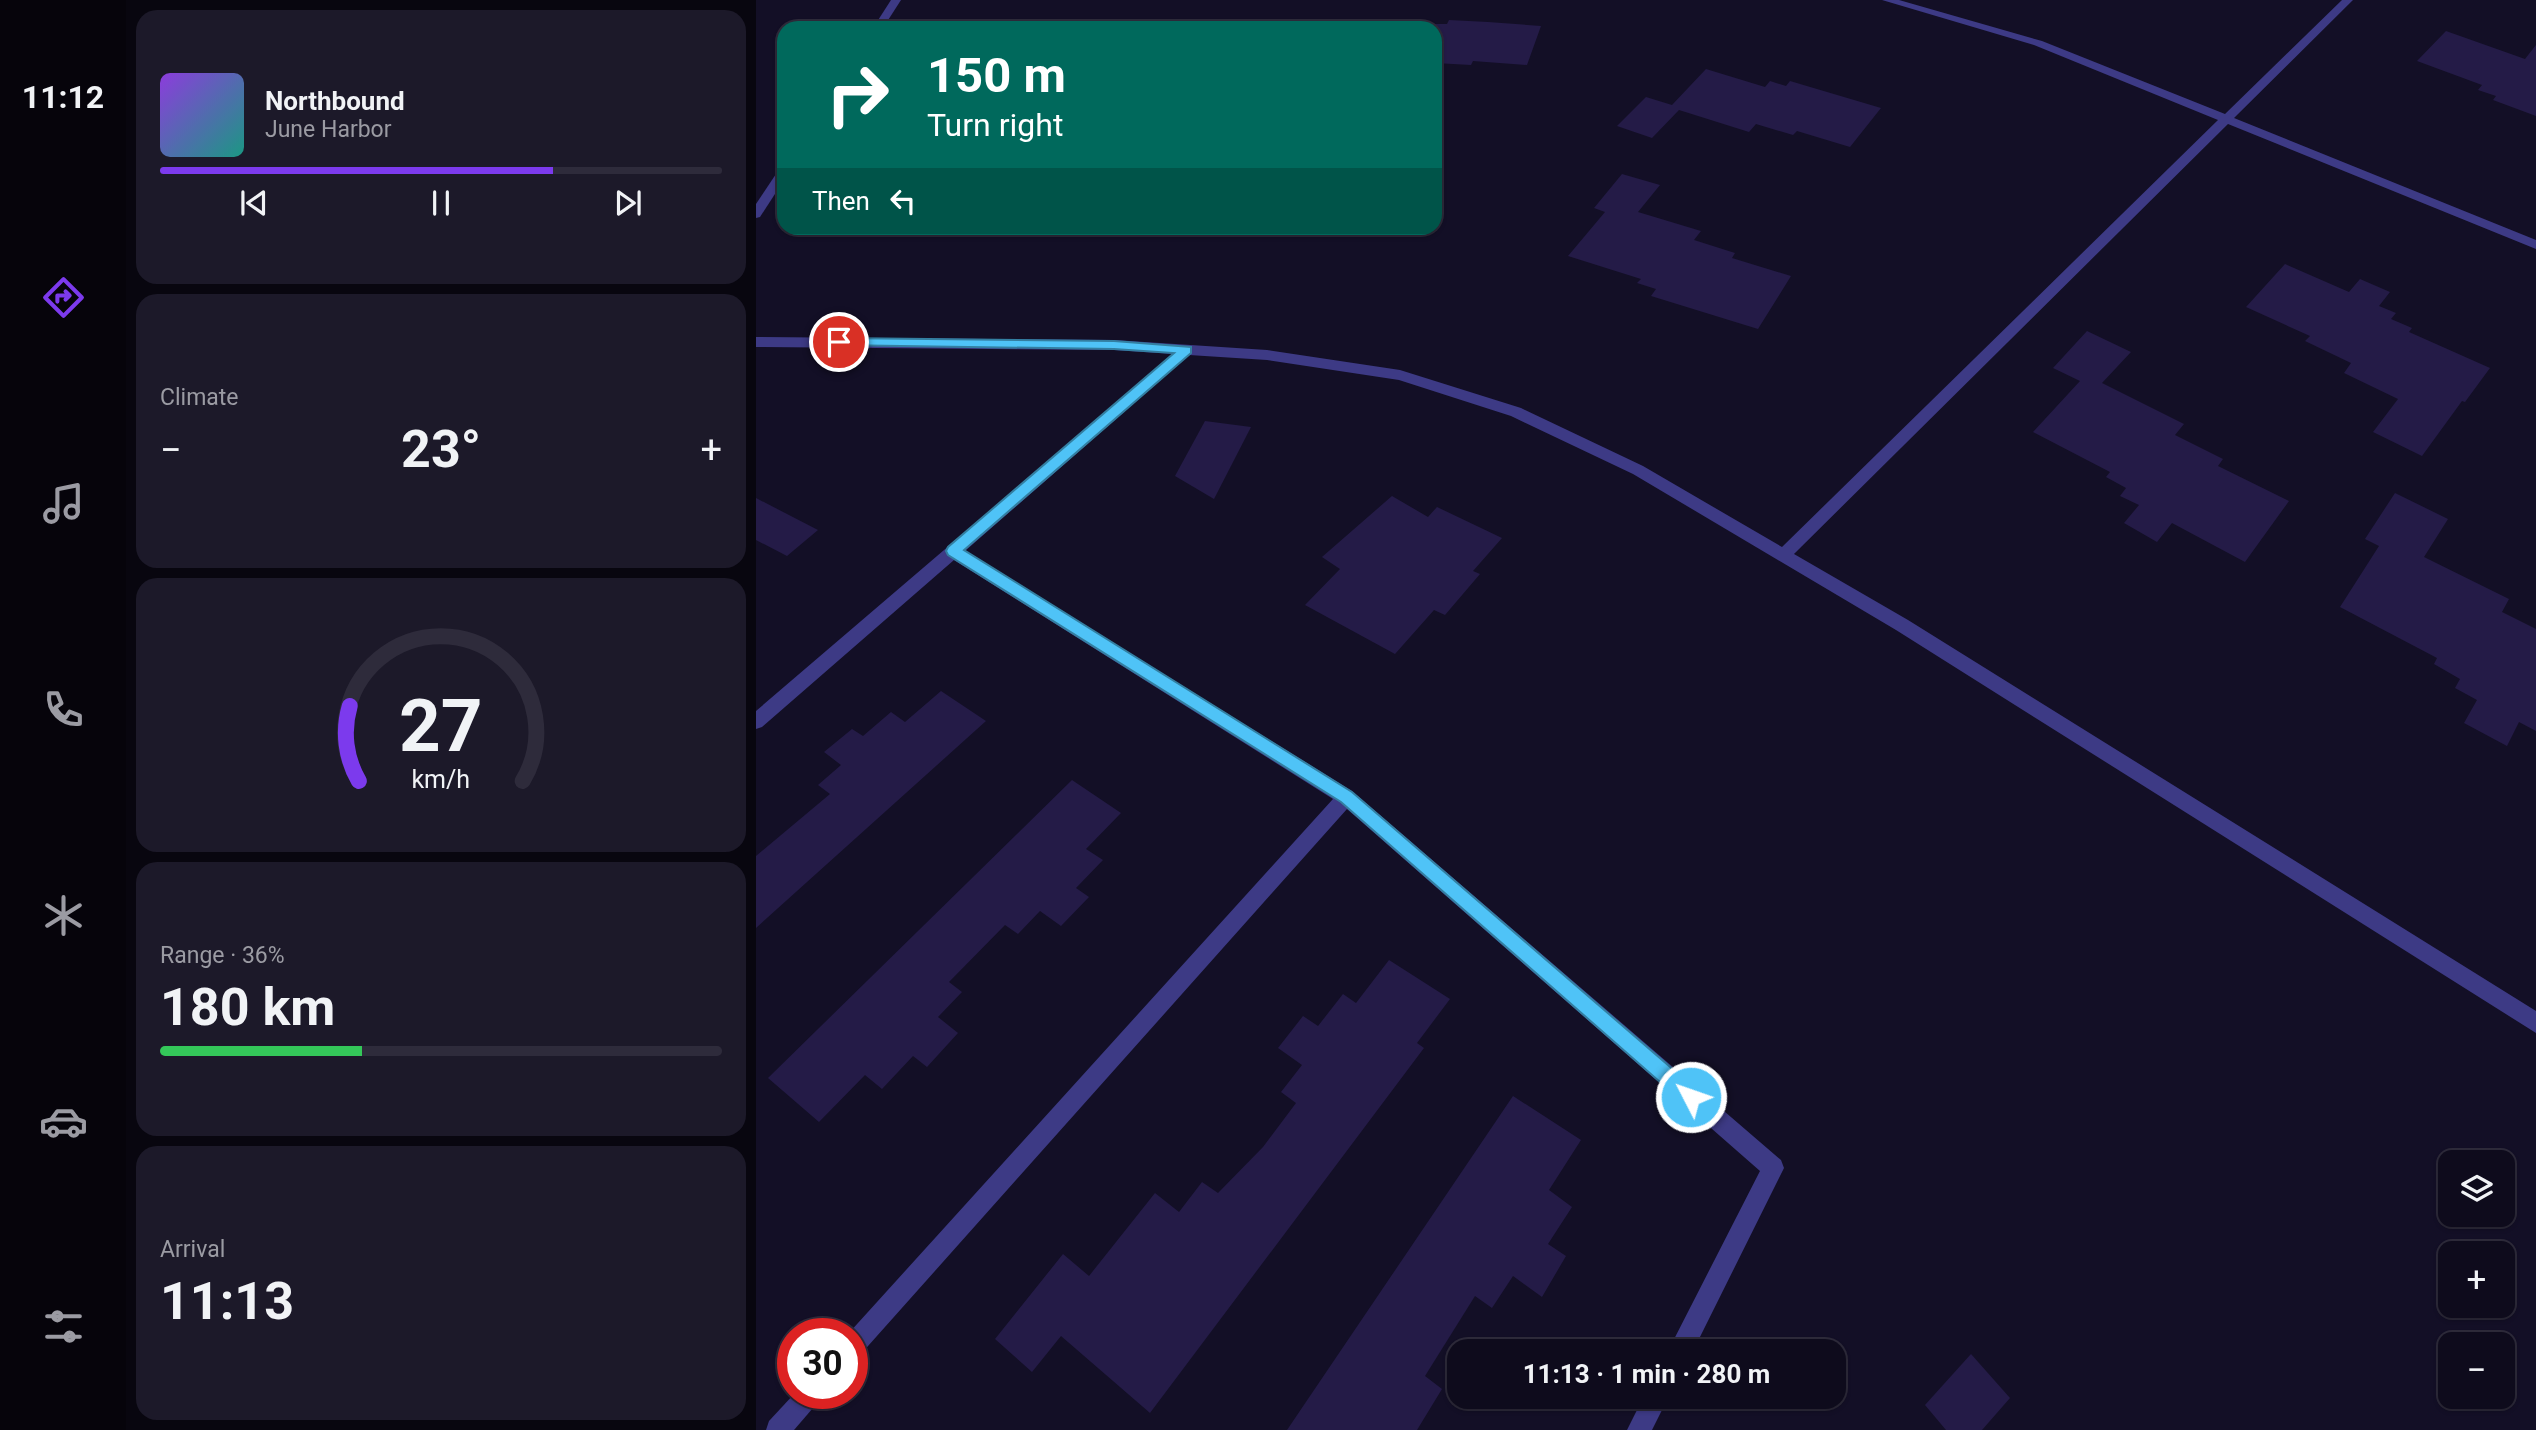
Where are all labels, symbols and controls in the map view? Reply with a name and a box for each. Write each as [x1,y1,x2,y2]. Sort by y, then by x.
text: 150 m [927,47,1066,104]
icon: right [812,49,903,140]
text: 11:12 [22,78,104,116]
text: Northbound [265,86,405,116]
text: Turn right [927,106,1063,144]
text: June Harbor [265,116,392,143]
icon: left [884,182,922,220]
icon: previous [235,184,273,222]
icon: pause [422,184,460,222]
icon: next [609,184,647,222]
text: Then [812,186,870,216]
icon: directions [39,273,88,322]
pin [809,312,869,372]
icon: arrive [820,323,858,361]
text: Climate [160,384,239,411]
text: 23° [401,419,481,480]
text: − [160,428,182,472]
text: + [700,428,722,472]
icon: music [39,479,88,528]
text: 27 [399,683,483,769]
icon: phone [39,685,88,734]
text: km/h [412,765,470,794]
icon: climate [39,891,88,940]
text: Range · 36% [160,942,285,969]
text: 180 km [160,977,335,1038]
position arrow [1654,1060,1728,1134]
icon: car [39,1097,88,1146]
map controls [2438,1150,2515,1409]
button: layers [2438,1150,2515,1227]
text: Arrival [160,1236,225,1263]
button: + [2438,1241,2515,1318]
text: 11:13 [160,1271,294,1332]
icon: filters [39,1302,88,1351]
speed limit sign: 30 [777,1318,868,1409]
button: − [2438,1332,2515,1409]
text: 11:13 · 1 min · 280 m [1523,1359,1770,1389]

